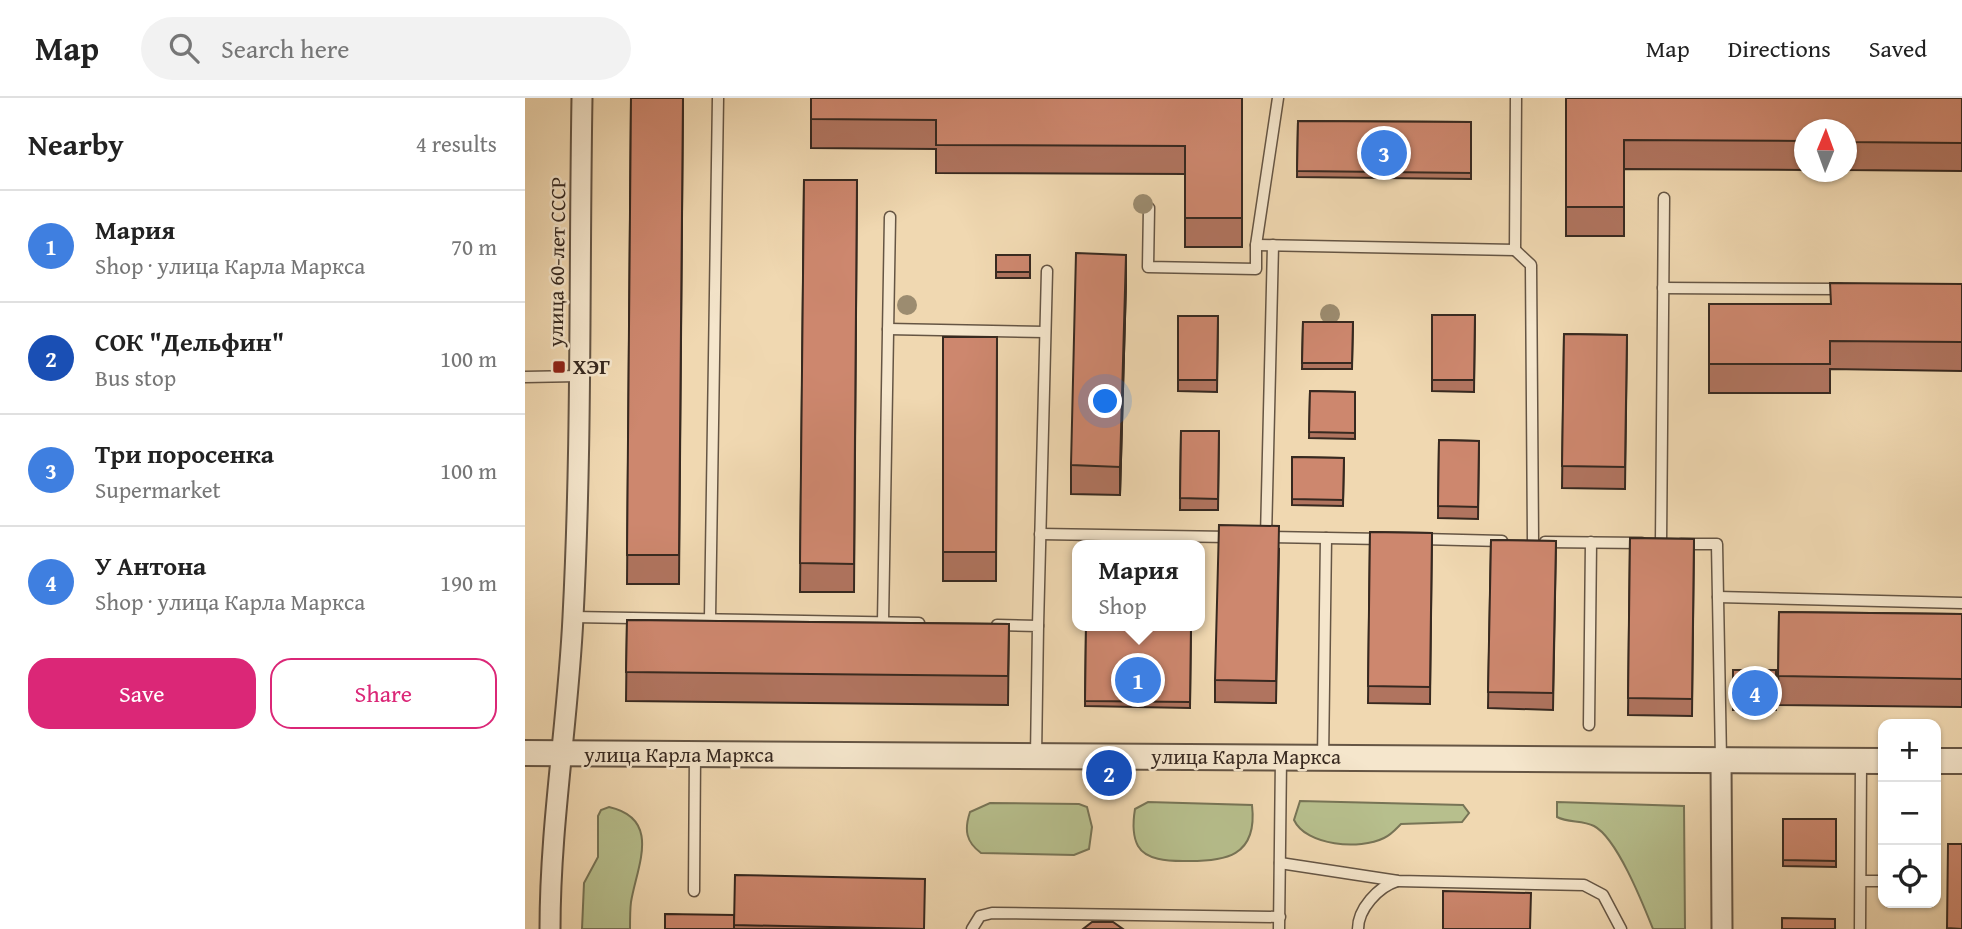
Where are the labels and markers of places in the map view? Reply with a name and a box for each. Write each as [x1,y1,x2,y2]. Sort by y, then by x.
pin: 3 [1361,127,1407,179]
place label: ХЭГ [573,351,610,382]
marker: ХЭГ [551,359,567,375]
pin: 1 [1115,654,1161,706]
pin: 4 [1732,667,1778,719]
pin: 2 [1086,747,1132,799]

